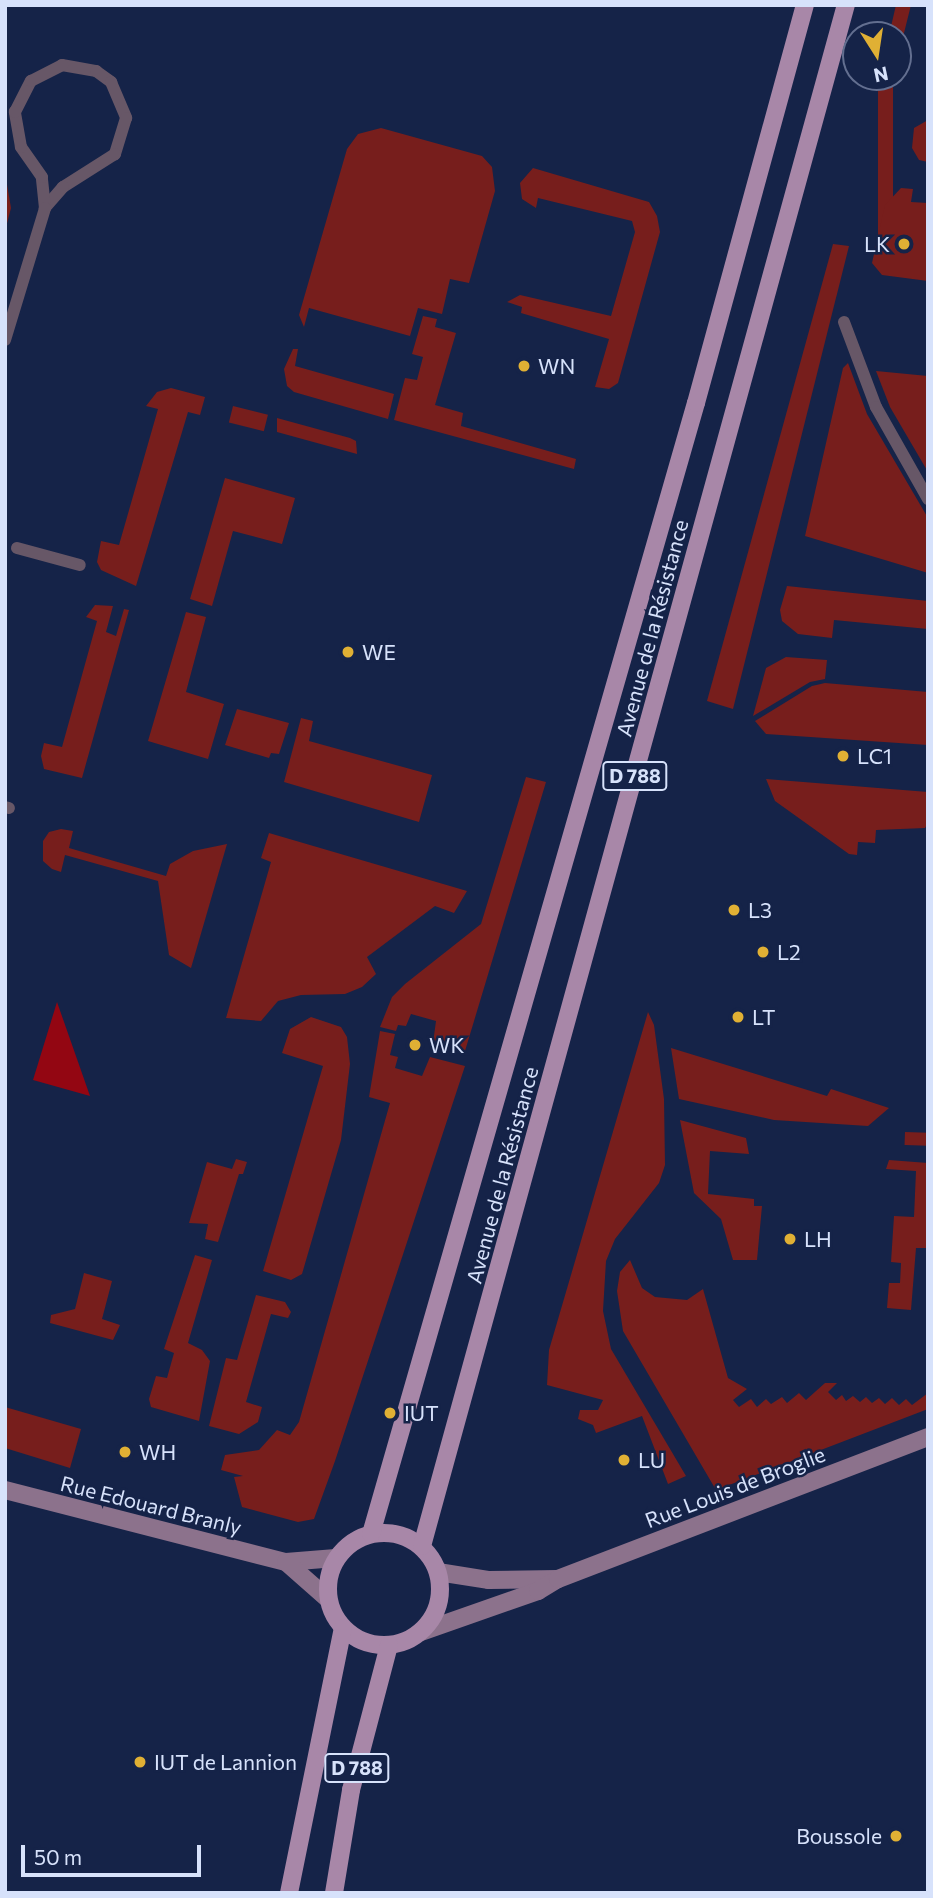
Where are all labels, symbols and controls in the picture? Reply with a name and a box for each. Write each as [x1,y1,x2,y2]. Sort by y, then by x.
north arrow [842,21,912,91]
text: N [872,62,890,88]
place label: LK [864,231,890,257]
marker: LK [896,236,912,252]
place label: WN [538,353,575,379]
marker: WN [516,358,532,374]
street label: Avenue de la Résistance [611,517,693,739]
place label: WE [362,639,396,665]
marker: WE [340,644,356,660]
place label: LC1 [857,743,892,769]
marker: LC1 [835,748,851,764]
road number: D 788 [602,761,668,792]
place label: L3 [748,897,772,923]
marker: L3 [726,902,742,918]
place label: L2 [777,939,801,965]
marker: L2 [755,944,771,960]
place label: LT [752,1004,775,1030]
marker: LT [730,1009,746,1025]
place label: WK [429,1032,465,1058]
marker: WK [407,1037,423,1053]
street label: Avenue de la Résistance [461,1064,543,1286]
place label: LH [804,1226,832,1252]
marker: LH [782,1231,798,1247]
place label: IUT [404,1400,439,1426]
marker: IUT [382,1405,398,1421]
place label: WH [139,1439,176,1465]
street label: Rue Louis de Broglie [642,1441,828,1533]
marker: WH [117,1444,133,1460]
place label: LU [638,1447,665,1473]
marker: LU [616,1452,632,1468]
street label: Rue Edouard Branly [58,1470,244,1540]
place label: IUT de Lannion [154,1749,297,1775]
road number: D 788 [324,1752,390,1784]
marker: IUT de Lannion [132,1754,148,1770]
place label: Boussole [796,1823,882,1849]
marker: Boussole [888,1828,904,1844]
scale bar [24,1832,205,1876]
text: 50 m [34,1844,82,1869]

